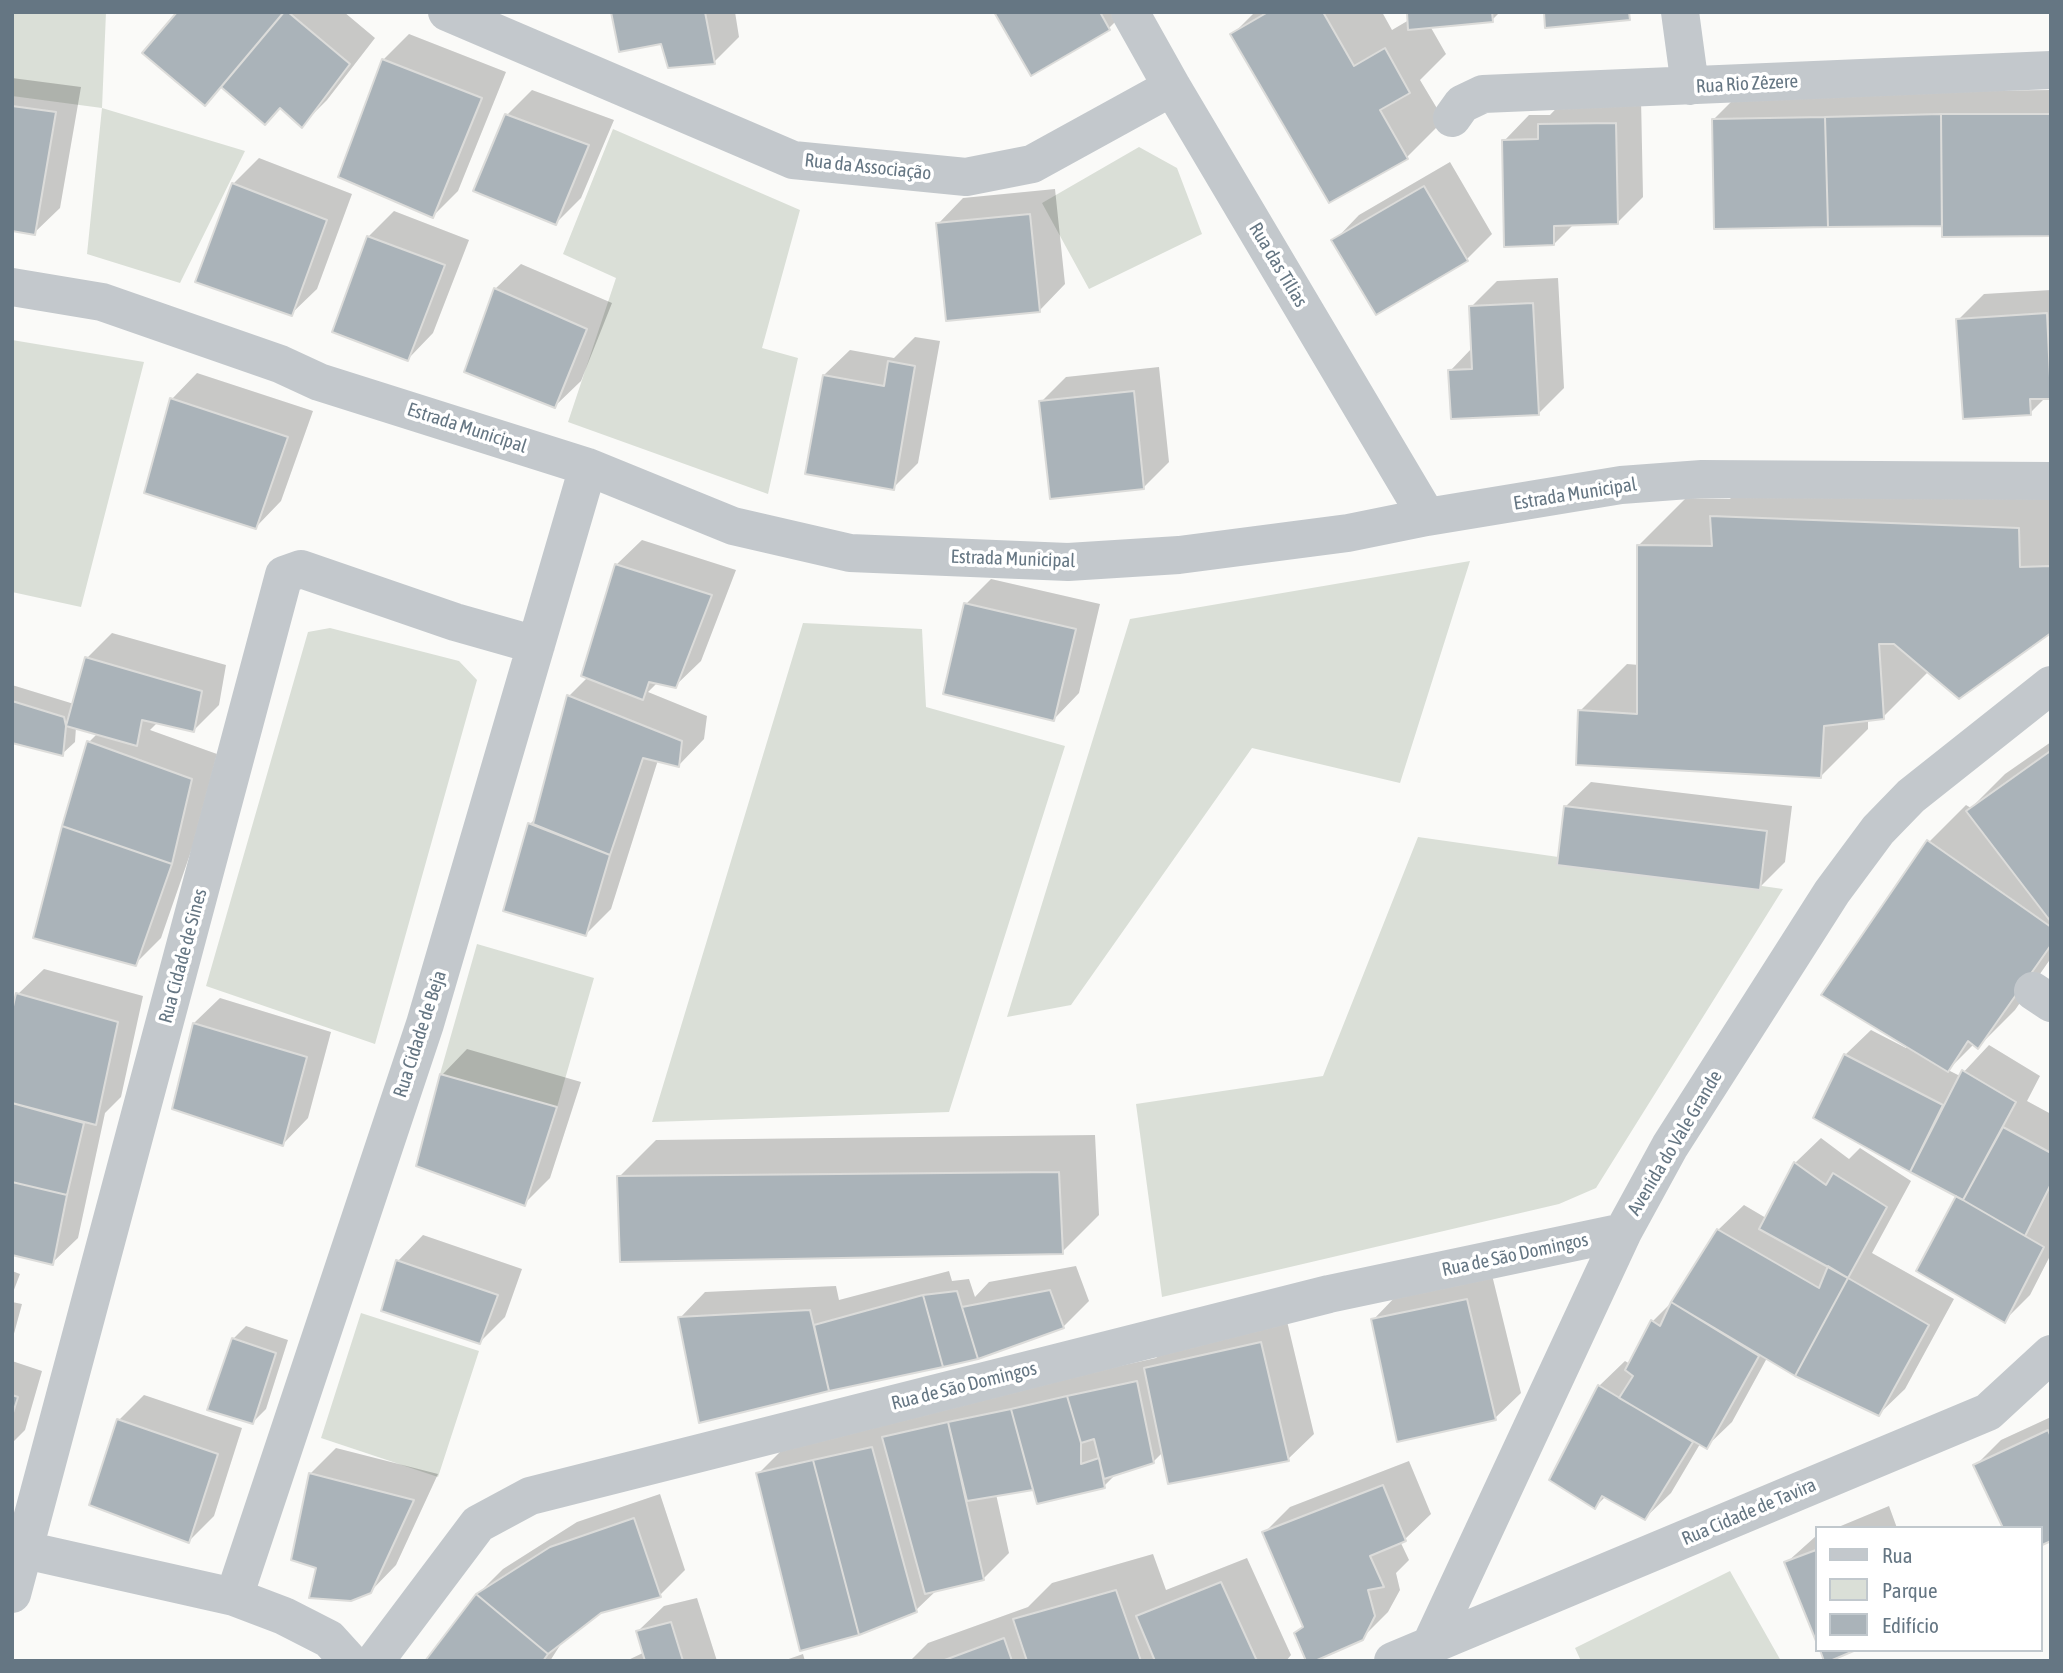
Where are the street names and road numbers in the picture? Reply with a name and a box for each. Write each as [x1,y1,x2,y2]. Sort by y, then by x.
street label: Rua Rio Zêzere [1695,70,1799,98]
street label: Rua da Associação [804,149,932,185]
street label: Rua das Tílias [1244,219,1312,311]
street label: Estrada Municipal [404,398,530,458]
street label: Estrada Municipal [1512,473,1638,515]
street label: Estrada Municipal [950,545,1076,573]
street label: Rua Cidade de Sines [154,886,212,1026]
street label: Rua Cidade de Beja [389,968,451,1100]
street label: Avenida do Vale Grande [1623,1067,1727,1219]
street label: Rua de São Domingos [1440,1228,1590,1282]
street label: Rua de São Domingos [889,1357,1039,1415]
street label: Rua Cidade de Tavira [1679,1473,1819,1551]

